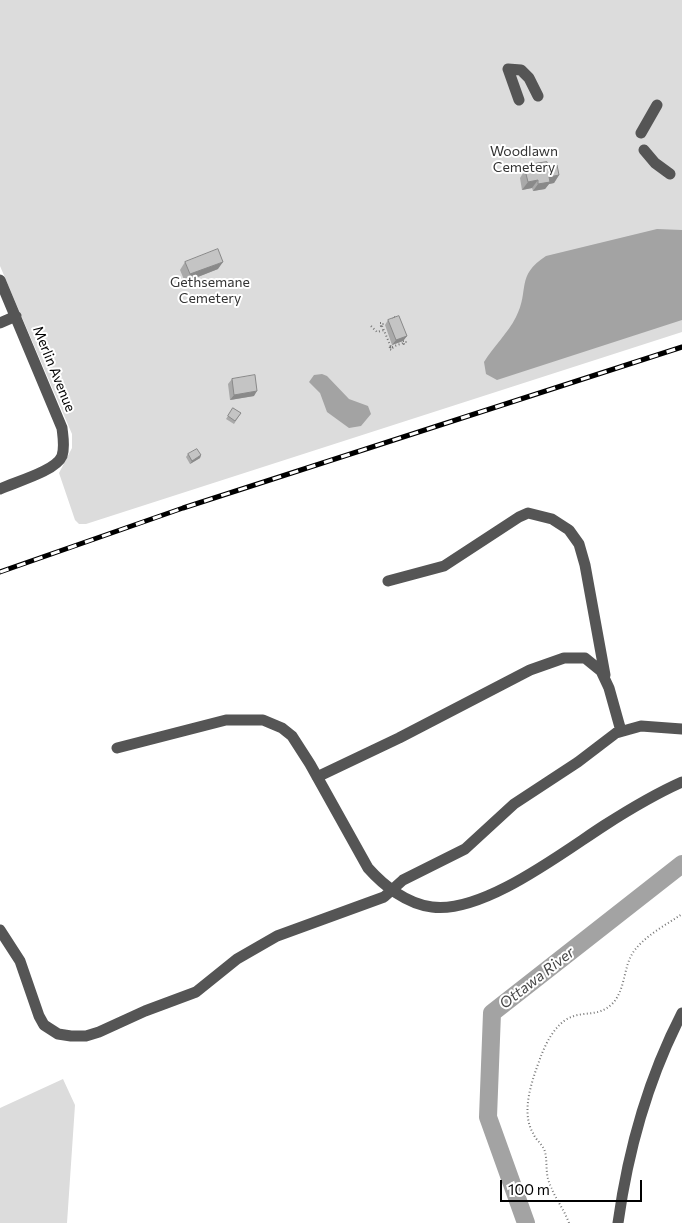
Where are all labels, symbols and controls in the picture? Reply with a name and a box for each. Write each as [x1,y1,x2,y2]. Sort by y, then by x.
park label: Woodlawn Cemetery [490,143,558,176]
park label: Gethsemane Cemetery [170,274,250,306]
street label: Merlin Avenue [29,324,79,414]
water label: Ottawa River [496,943,578,1013]
scale bar [502,1170,644,1202]
text: 100 m [508,1180,550,1198]

